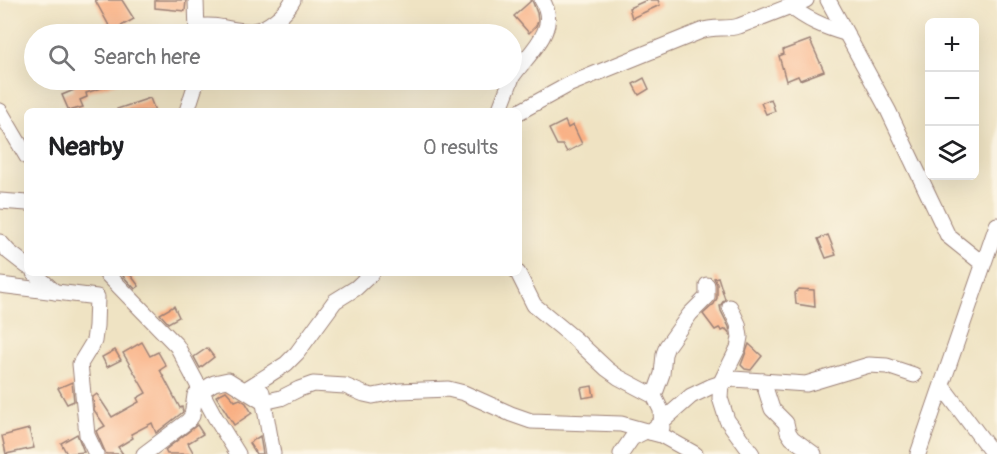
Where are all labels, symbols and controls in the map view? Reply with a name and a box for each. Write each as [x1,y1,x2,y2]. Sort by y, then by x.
map controls [925,18,979,180]
button: + [925,18,979,72]
search box [24,24,522,90]
icon: search [45,41,78,74]
text: Search here [93,43,200,71]
button: − [925,72,979,126]
button: layers [925,126,979,180]
text: Nearby [48,131,124,163]
text: 0 results [423,135,498,160]

